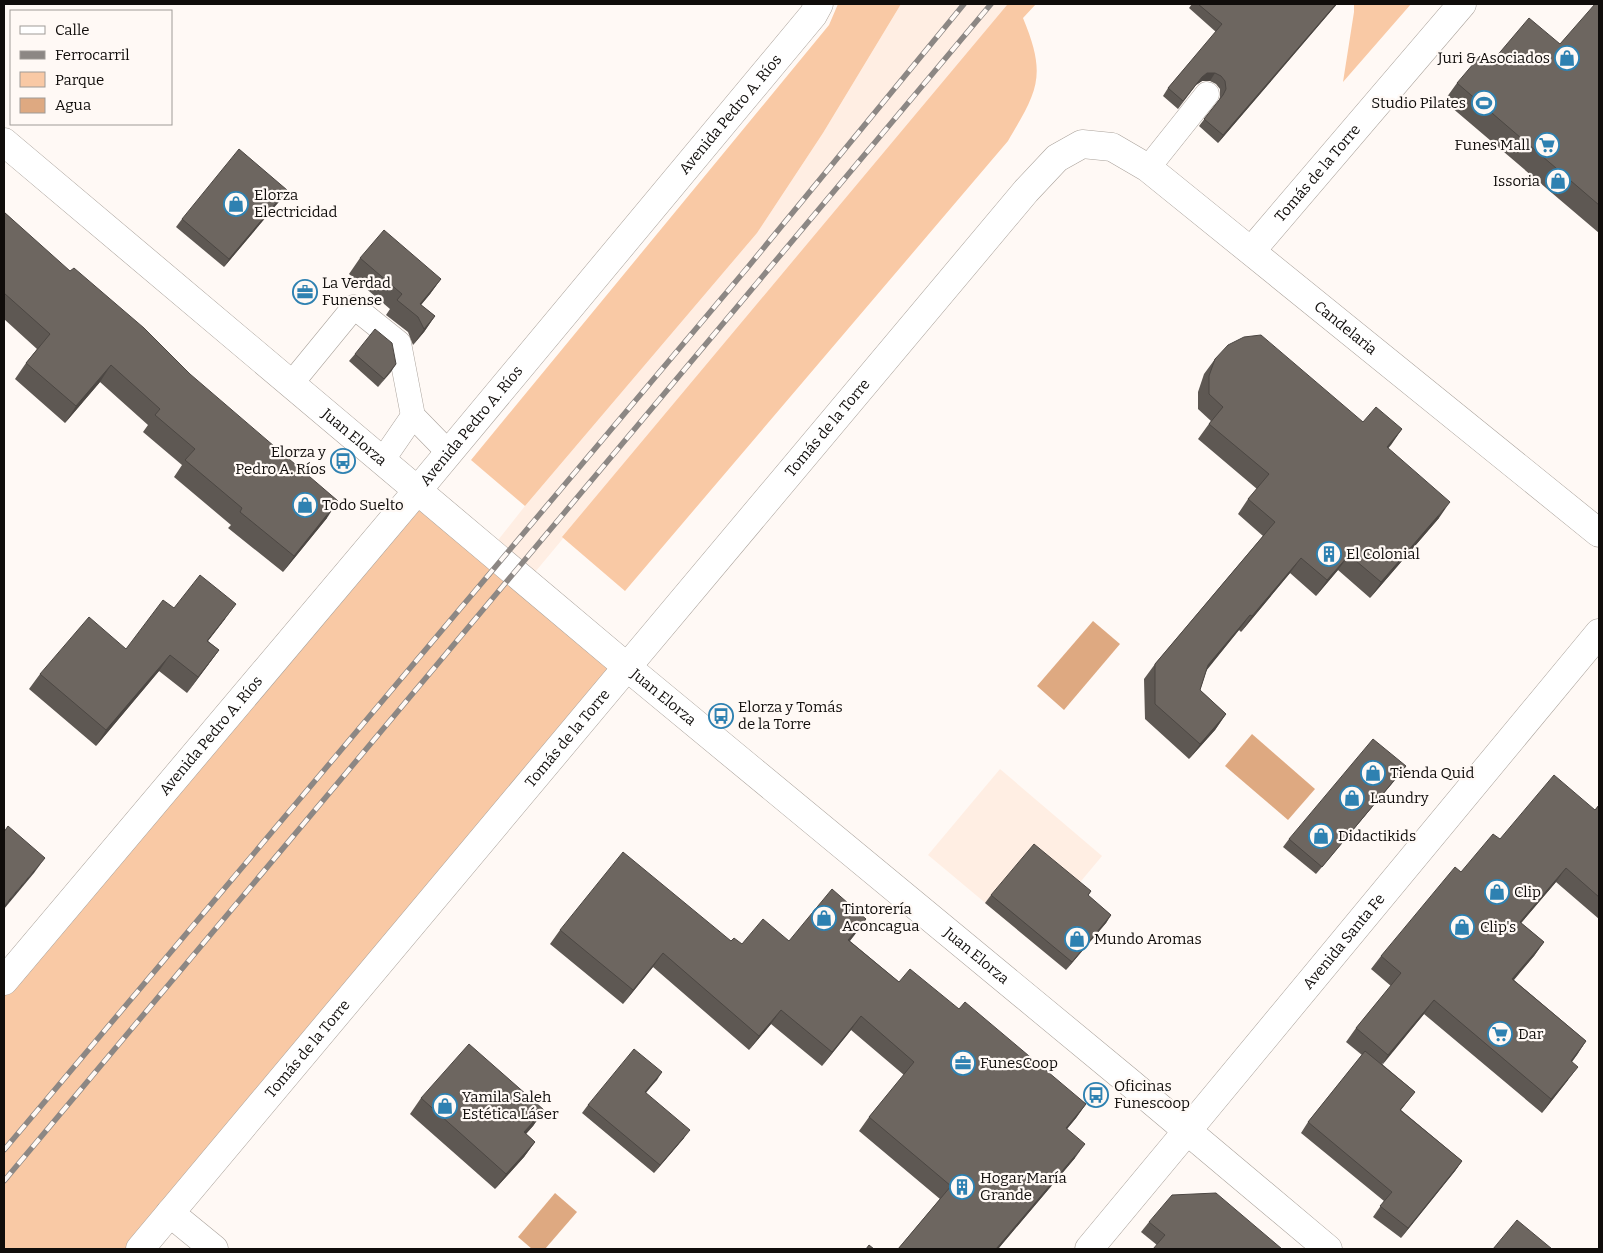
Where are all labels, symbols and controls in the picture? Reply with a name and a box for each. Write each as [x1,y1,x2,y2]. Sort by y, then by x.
legend [10,10,172,125]
text: Calle [55,21,89,39]
shop icon: Juri & Asociados [1554,45,1580,71]
text: Ferrocarril [55,46,130,64]
place label: Juri & Asociados [1437,49,1550,67]
street label: Avenida Pedro A. Ríos [675,51,785,178]
text: Parque [55,71,104,89]
sports icon: Studio Pilates [1471,90,1497,116]
place label: Studio Pilates [1371,94,1466,112]
text: Agua [55,96,91,114]
street label: Tomás de la Torre [1271,121,1364,226]
supermarket icon: Funes Mall [1534,132,1560,158]
place label: Funes Mall [1455,136,1530,154]
shop icon: Issoria [1545,168,1571,194]
place label: Issoria [1493,172,1540,190]
place label: Elorza Electricidad [254,186,338,221]
shop icon: Elorza Electricidad [223,191,249,217]
place label: La Verdad Funense [322,274,391,309]
office icon: La Verdad Funense [292,279,318,305]
street label: Candelaria [1311,297,1381,359]
street label: Avenida Pedro A. Ríos [416,362,526,489]
street label: Tomás de la Torre [781,375,874,481]
street label: Juan Elorza [317,404,390,470]
place label: Elorza y Pedro A. Ríos [235,443,326,478]
bus stop icon: Elorza y Pedro A. Ríos [330,448,356,474]
shop icon: Todo Suelto [292,492,318,518]
place label: Todo Suelto [322,496,404,514]
building icon: El Colonial [1316,541,1342,567]
place label: El Colonial [1346,545,1420,563]
street label: Juan Elorza [626,664,700,729]
street label: Avenida Pedro A. Ríos [156,672,266,799]
street label: Tomás de la Torre [521,685,614,791]
place label: Elorza y Tomás de la Torre [738,698,843,733]
bus stop icon: Elorza y Tomás de la Torre [708,703,734,729]
shop icon: Tienda Quid [1360,760,1386,786]
place label: Tienda Quid [1390,764,1474,782]
shop icon: Laundry [1339,785,1365,811]
place label: Laundry [1370,789,1429,807]
shop icon: Didactikids [1308,823,1334,849]
place label: Didactikids [1338,827,1416,845]
shop icon: Clip [1484,879,1510,905]
place label: Clip [1514,883,1541,901]
street label: Avenida Santa Fe [1299,890,1389,993]
place label: Tintorería Aconcagua [842,900,919,935]
shop icon: Tintorería Aconcagua [811,905,837,931]
shop icon: Clip's [1449,914,1475,940]
place label: Clip's [1480,918,1516,936]
street label: Juan Elorza [939,923,1013,988]
shop icon: Mundo Aromas [1064,926,1090,952]
place label: Mundo Aromas [1094,930,1202,948]
street label: Tomás de la Torre [261,996,354,1102]
supermarket icon: Dar [1487,1021,1513,1047]
place label: Dar [1518,1025,1544,1043]
office icon: FunesCoop [950,1050,976,1076]
place label: FunesCoop [980,1054,1058,1072]
place label: Oficinas Funescoop [1114,1077,1190,1112]
bus stop icon: Oficinas Funescoop [1083,1082,1109,1108]
place label: Yamila Saleh Estética Láser [462,1088,559,1123]
shop icon: Yamila Saleh Estética Láser [432,1093,458,1119]
place label: Hogar María Grande [980,1169,1067,1204]
building icon: Hogar María Grande [949,1174,975,1200]

